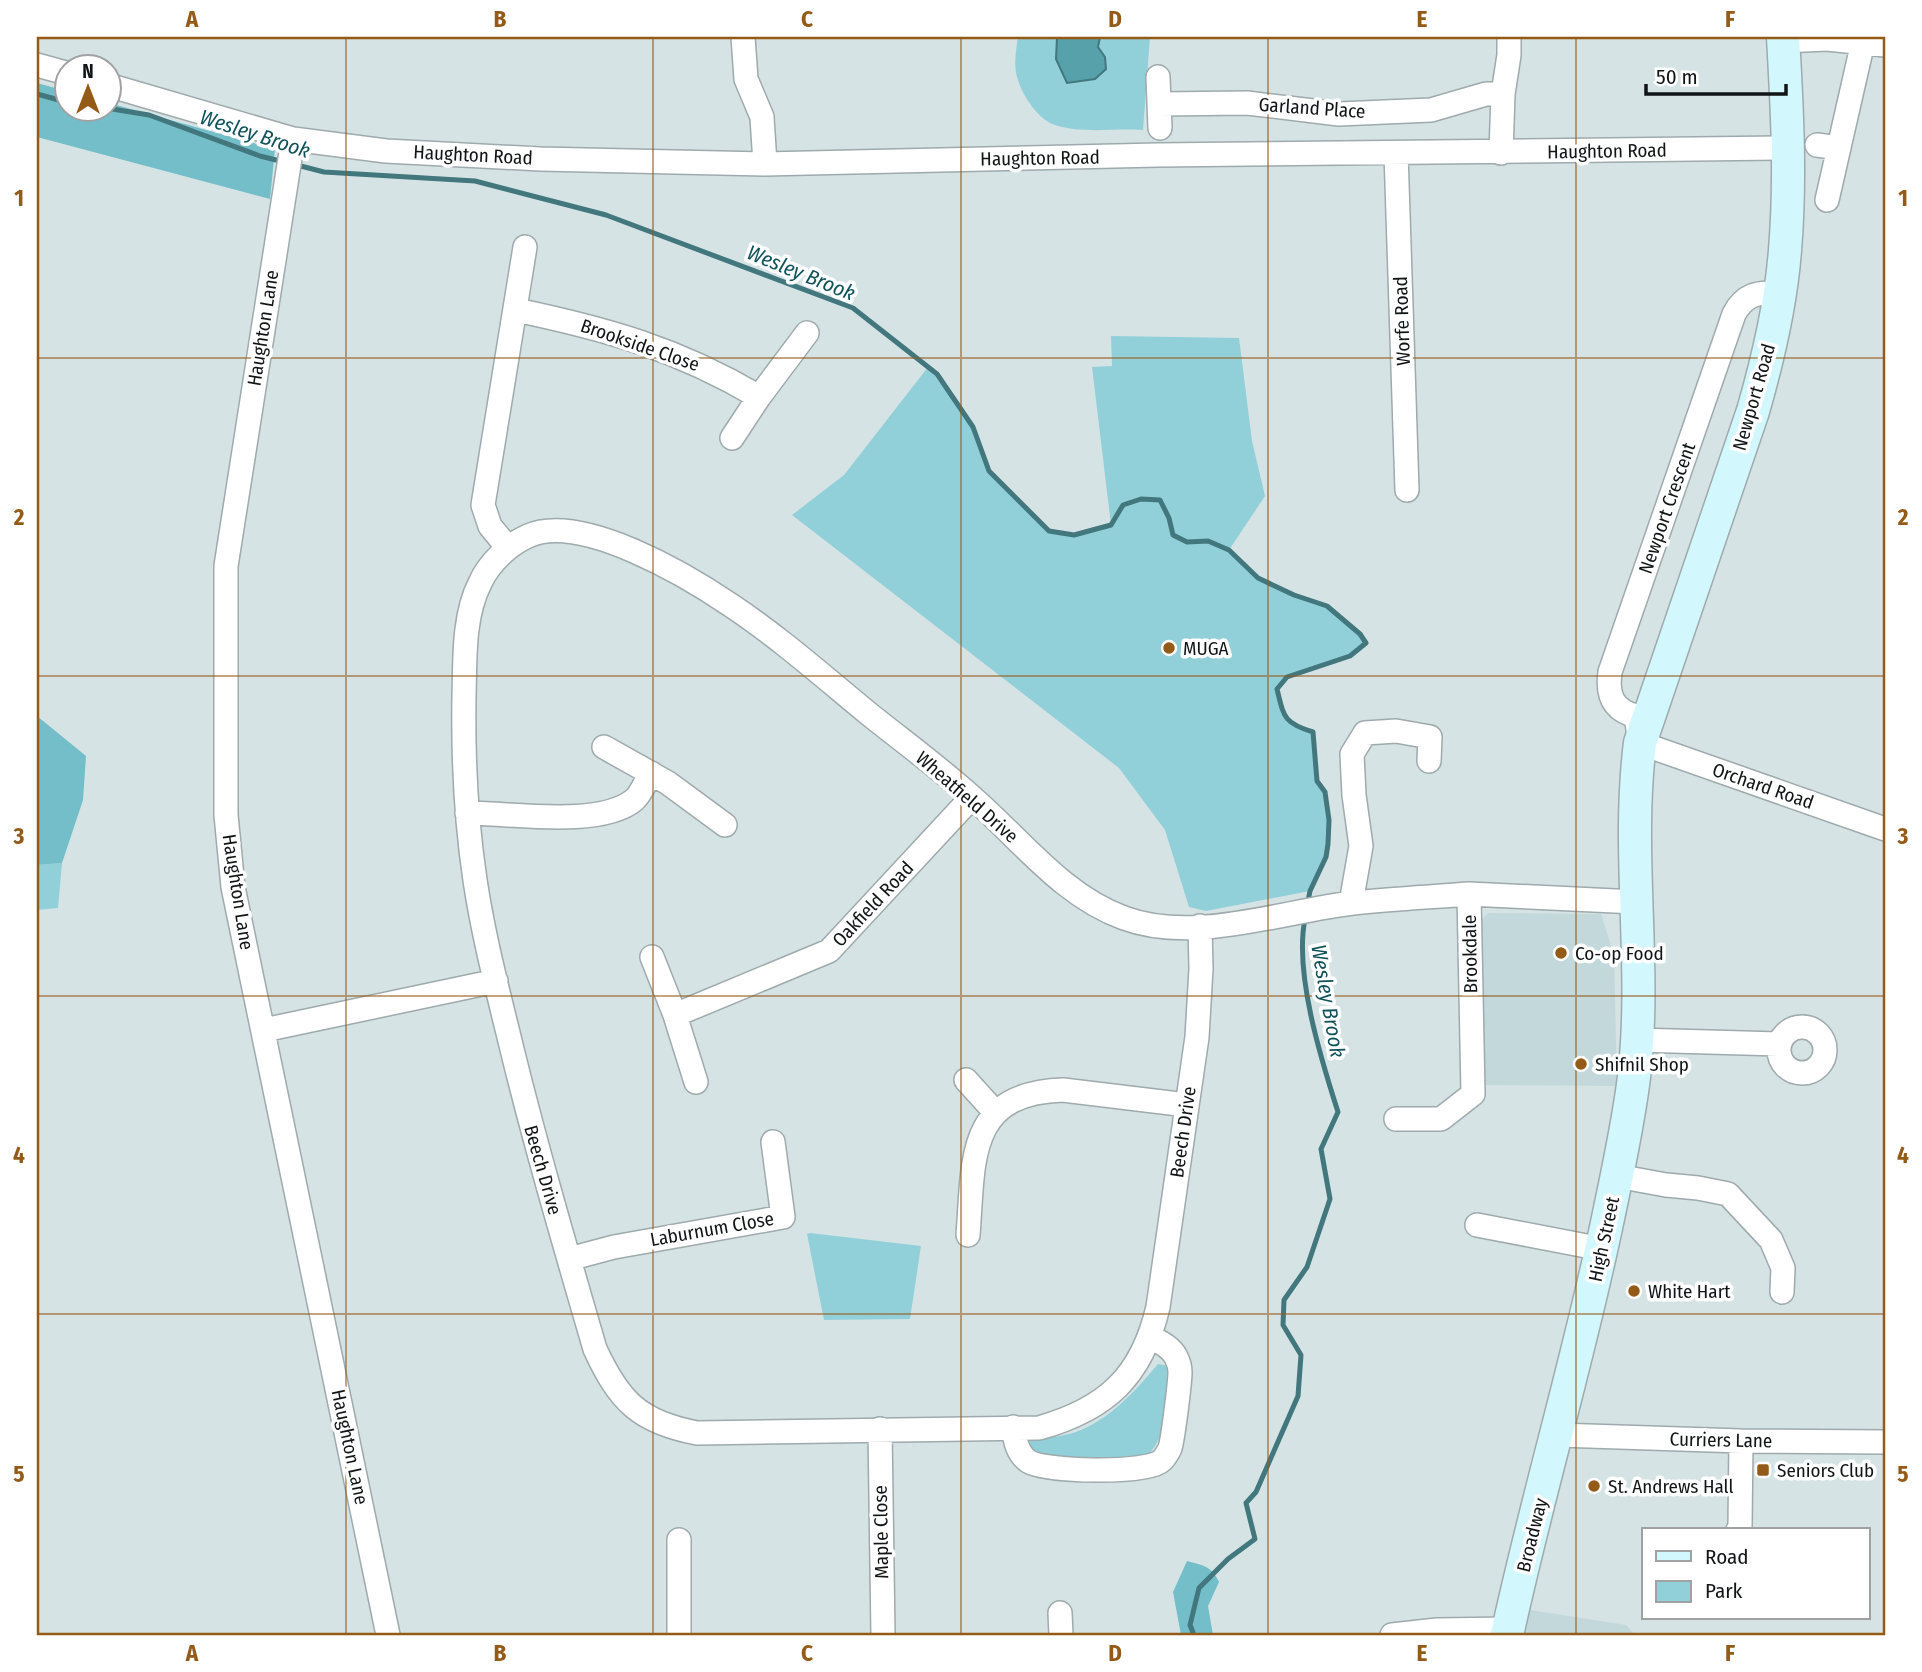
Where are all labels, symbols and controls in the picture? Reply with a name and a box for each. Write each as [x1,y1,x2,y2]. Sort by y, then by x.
text: A [185,5,199,33]
text: B [494,5,507,33]
text: C [801,5,813,33]
text: D [1108,5,1122,33]
text: E [1417,5,1428,33]
text: F [1725,5,1735,33]
north arrow [52,52,122,122]
scale bar [1646,52,1786,96]
text: N [82,60,94,83]
text: 50 m [1656,64,1698,90]
street label: Garland Place [1258,93,1366,123]
water label: Wesley Brook [197,104,313,164]
street label: Haughton Road [1547,138,1667,164]
street label: Haughton Road [413,140,533,170]
street label: Haughton Road [980,145,1100,171]
text: 1 [14,184,24,212]
text: 1 [1898,184,1908,212]
water label: Wesley Brook [743,240,859,306]
street label: Haughton Lane [242,268,284,388]
street label: Worfe Road [1389,276,1415,366]
street label: Brookside Close [578,314,702,376]
street label: Newport Road [1728,341,1780,453]
street label: Newport Crescent [1634,439,1700,577]
text: 2 [13,503,25,531]
text: 2 [1897,503,1909,531]
place label: MUGA [1183,637,1229,660]
marker: MUGA [1161,640,1177,656]
street label: Wheatfield Drive [911,746,1023,848]
street label: Orchard Road [1709,758,1817,814]
text: 3 [13,822,25,850]
text: 3 [1897,822,1909,850]
street label: Haughton Lane [217,832,259,952]
street label: Oakfield Road [828,857,918,951]
street label: Brookdale [1458,914,1482,994]
water label: Wesley Brook [1305,942,1351,1060]
place label: Co-op Food [1575,942,1664,965]
marker: Co-op Food [1553,945,1569,961]
place label: Shifnil Shop [1595,1053,1689,1076]
marker: Shifnil Shop [1573,1056,1589,1072]
street label: Beech Drive [1165,1085,1201,1179]
street label: Beech Drive [519,1123,567,1217]
text: 4 [13,1141,25,1169]
text: 4 [1897,1141,1909,1169]
street label: High Street [1584,1194,1624,1284]
street label: Laburnum Close [648,1207,776,1251]
place label: White Hart [1648,1280,1731,1303]
marker: White Hart [1626,1283,1642,1299]
street label: Haughton Lane [327,1387,373,1507]
street label: Curriers Lane [1669,1428,1773,1452]
place label: Seniors Club [1777,1459,1874,1482]
text: 5 [13,1460,25,1488]
text: 5 [1897,1460,1909,1488]
marker: Seniors Club [1755,1462,1771,1478]
place label: St. Andrews Hall [1608,1475,1734,1498]
marker: St. Andrews Hall [1586,1478,1602,1494]
street label: Maple Close [869,1485,893,1579]
street label: Broadway [1512,1495,1552,1574]
legend [1642,1528,1870,1620]
text: Road [1705,1544,1749,1570]
text: Park [1705,1578,1743,1604]
text: A [185,1639,199,1667]
text: B [494,1639,507,1667]
text: C [801,1639,813,1667]
text: D [1108,1639,1122,1667]
text: E [1417,1639,1428,1667]
text: F [1725,1639,1735,1667]

